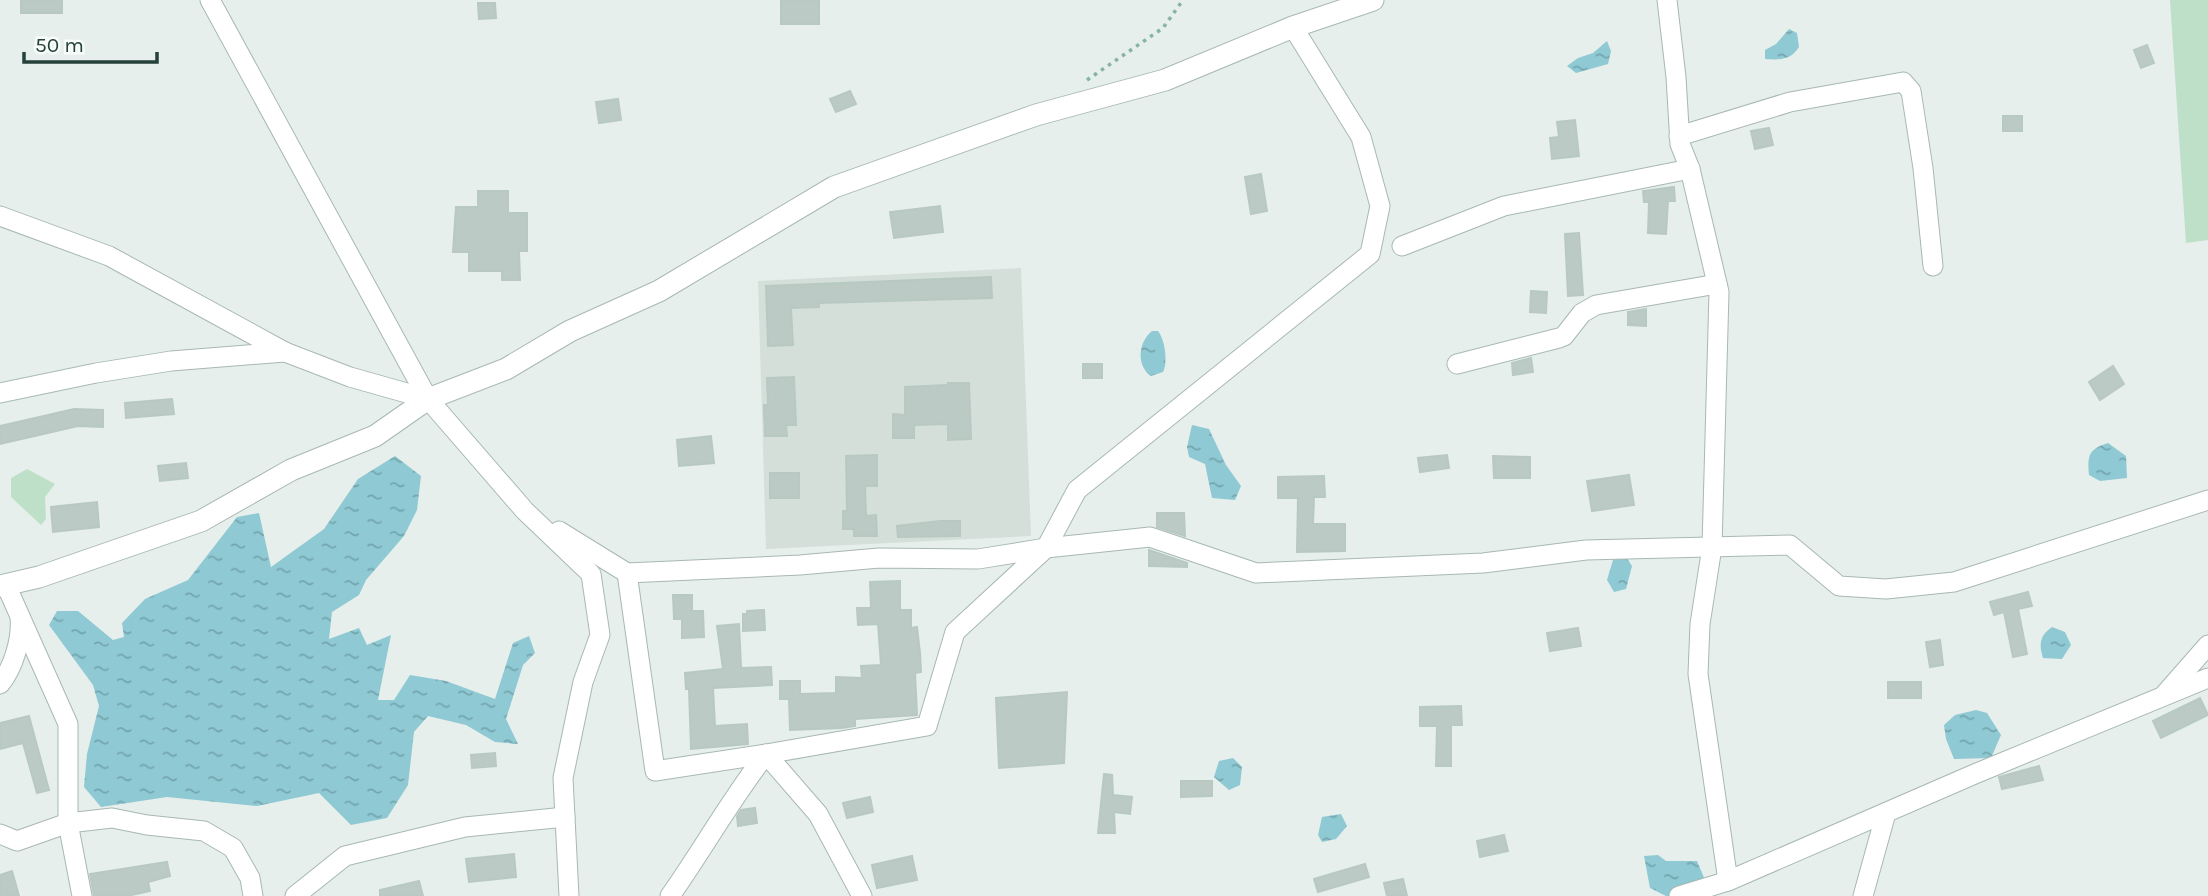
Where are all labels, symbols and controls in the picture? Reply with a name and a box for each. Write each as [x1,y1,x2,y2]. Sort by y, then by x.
scale bar [24,21,158,65]
text: 50 m [35,33,84,57]

